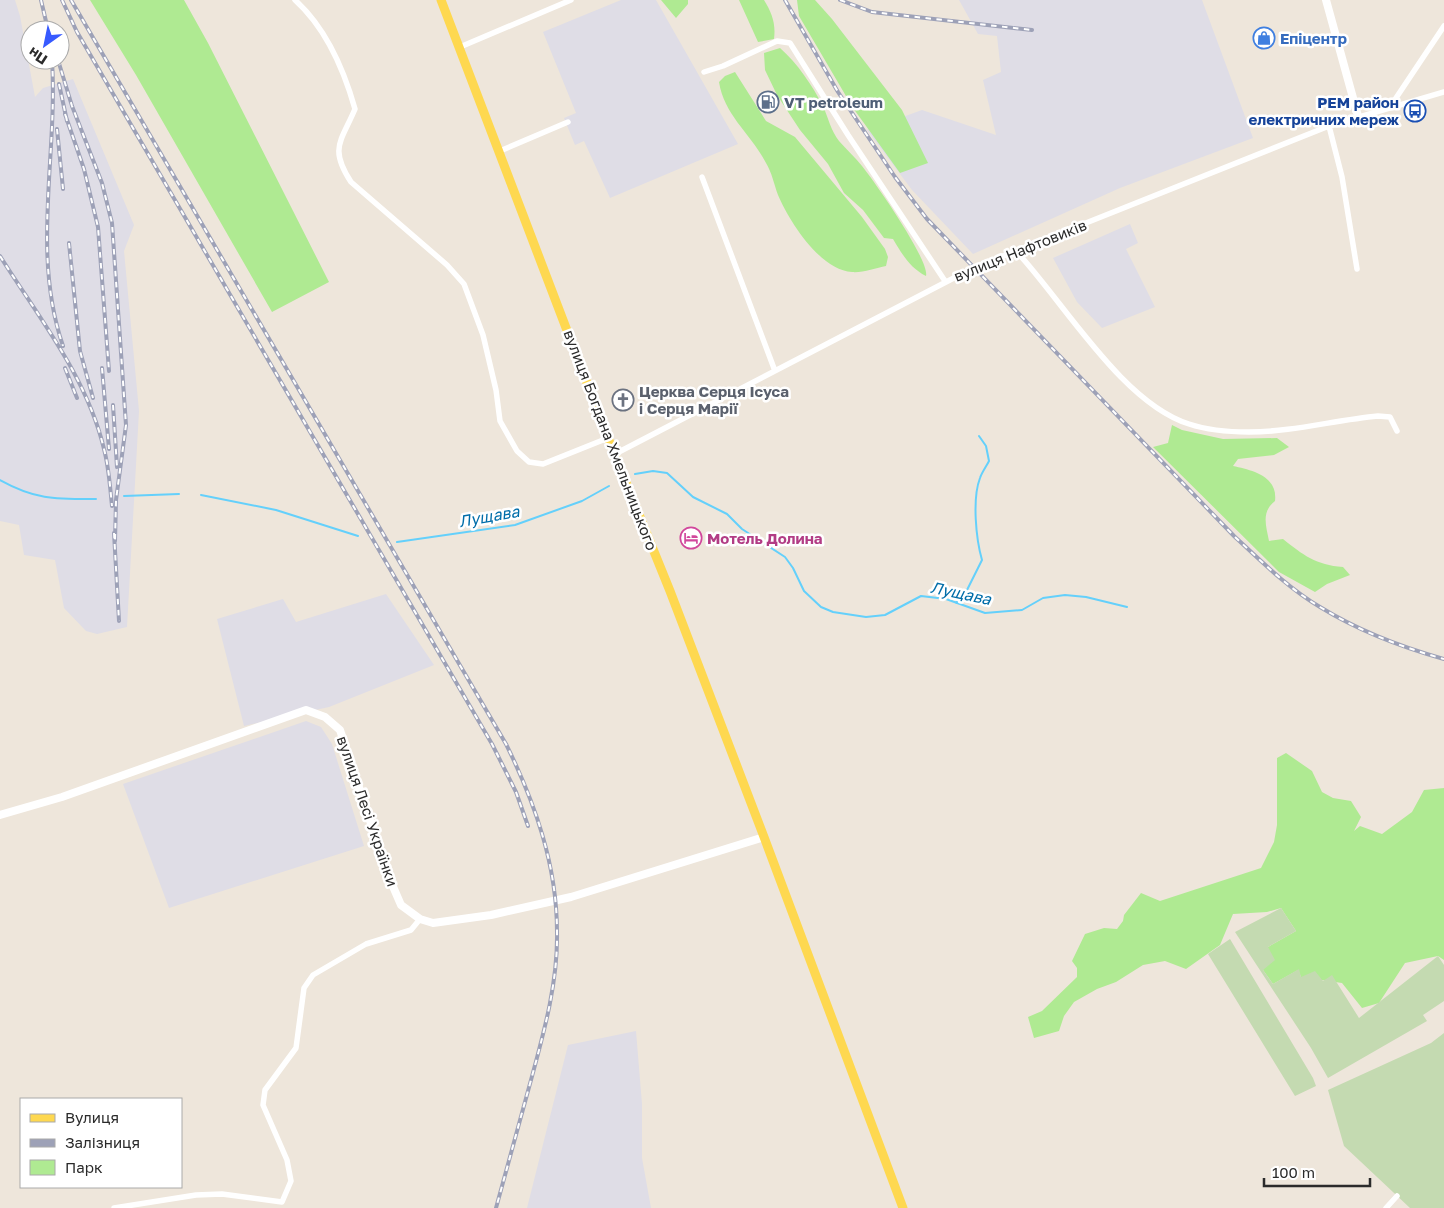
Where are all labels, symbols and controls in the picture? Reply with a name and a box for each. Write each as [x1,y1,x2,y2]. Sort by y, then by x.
north arrow [20,20,70,70]
shop icon: Епіцентр [1252,26,1276,50]
place label: Епіцентр [1280,29,1347,47]
text: Пн [25,44,50,69]
fuel station icon: VT petroleum [756,90,780,114]
place label: VT petroleum [784,93,883,111]
place label: РЕМ район електричних мереж [1249,93,1400,128]
bus stop icon: РЕМ район електричних мереж [1403,99,1427,123]
street label: вулиця Нафтовиків [951,215,1089,285]
street label: вулиця Богдана Хмельницького [561,327,661,553]
place label: Церква Серця Ісуса і Серця Марії [639,382,789,417]
church icon: Церква Серця Ісуса і Серця Марії [611,388,635,412]
water label: Лущава [457,501,522,531]
hotel icon: Мотель Долина [679,526,703,550]
place label: Мотель Долина [707,529,823,547]
water label: Лущава [929,577,994,609]
street label: вулиця Лесі Українки [334,733,402,889]
legend [20,1098,182,1188]
text: Вулиця [65,1108,119,1126]
text: Залізниця [65,1133,140,1151]
scale bar [1264,1156,1370,1188]
text: Парк [65,1158,103,1176]
text: 100 m [1272,1163,1315,1181]

